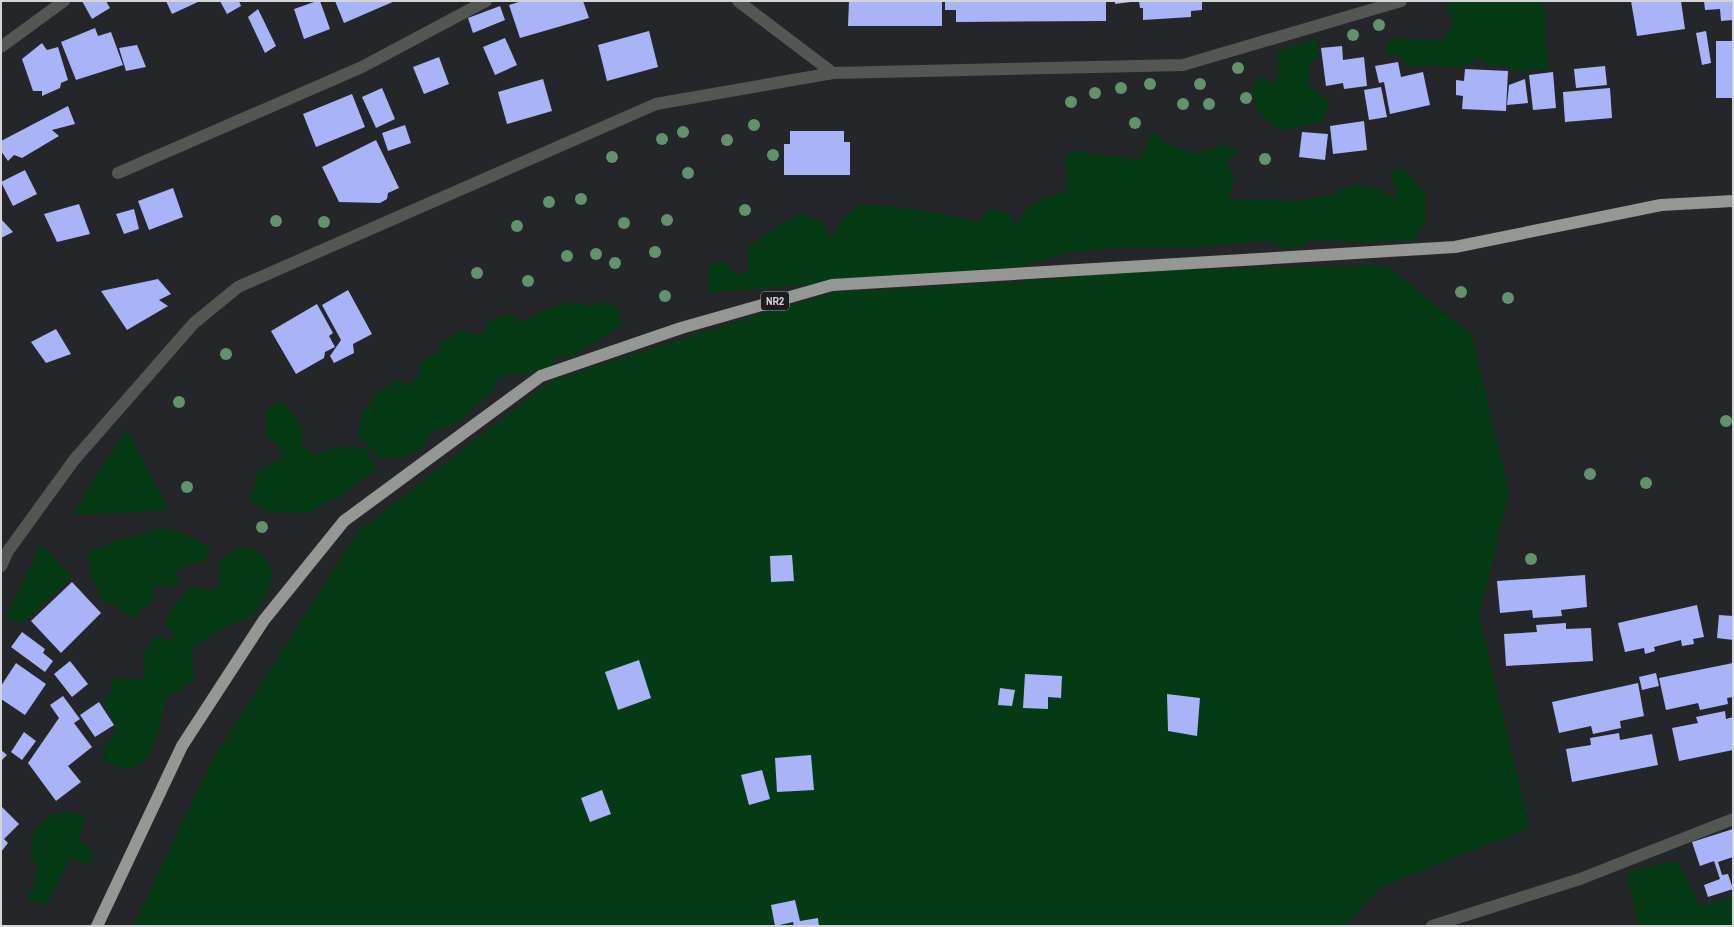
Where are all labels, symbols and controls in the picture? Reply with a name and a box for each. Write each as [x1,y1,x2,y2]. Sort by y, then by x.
road number: NR2 [761,292,789,310]

